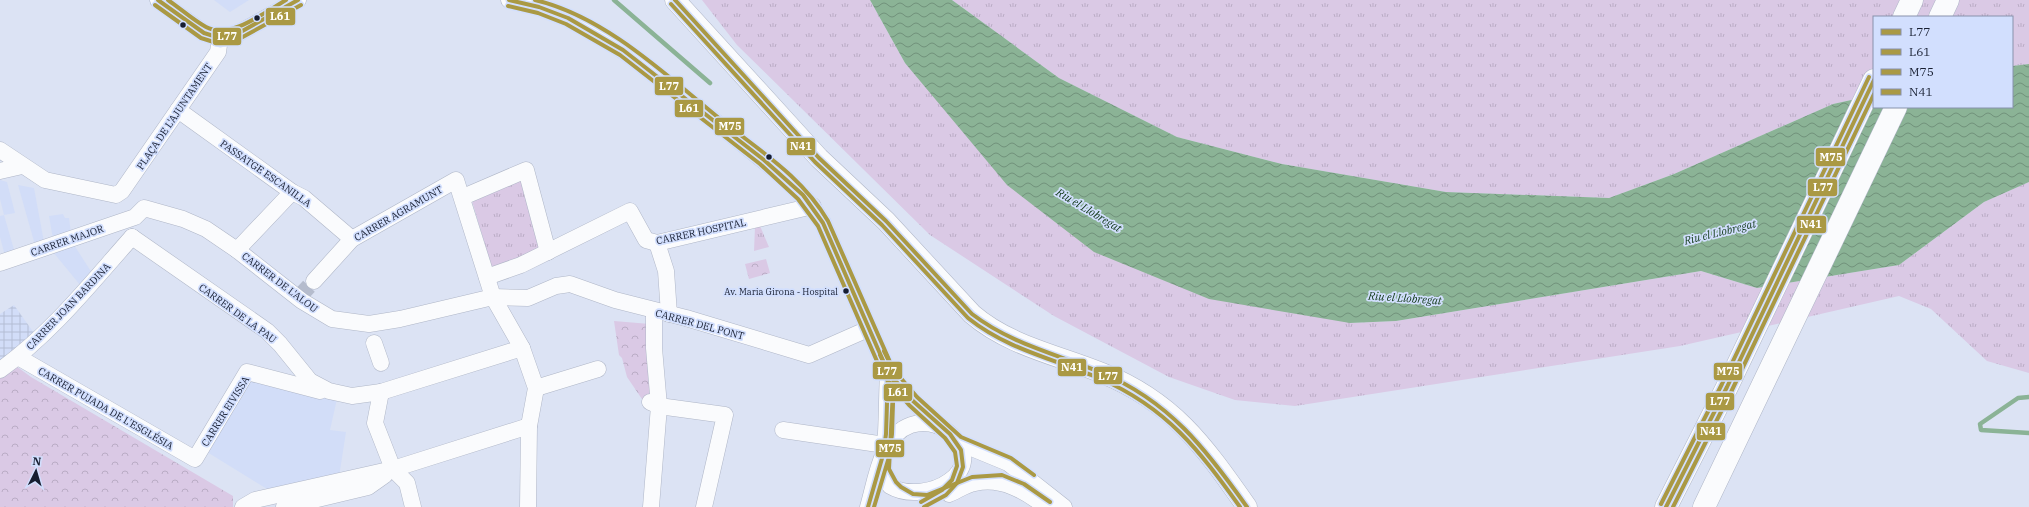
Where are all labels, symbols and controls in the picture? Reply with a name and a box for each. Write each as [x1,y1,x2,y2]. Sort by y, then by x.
line badge: L61 [265,7,296,26]
text: L61 [270,9,290,23]
unlabelled marker [252,13,262,23]
legend [1873,16,2013,108]
unlabelled marker [178,20,188,30]
text: L77 [1909,24,1931,39]
line badge: L77 [212,27,242,46]
text: L77 [217,29,237,43]
text: L61 [1909,44,1931,59]
street label: PLAÇA DE L'AJUNTAMENT [134,60,215,172]
text: M75 [1909,64,1934,79]
line badge: L77 [654,76,684,96]
text: L77 [659,79,679,93]
text: N41 [1909,84,1933,99]
line badge: L61 [674,99,704,118]
text: L61 [679,101,699,115]
line badge: M75 [714,117,745,136]
text: M75 [718,119,742,133]
street label: PASSATGE ESCANILLA [218,137,314,210]
line badge: N41 [786,137,816,156]
text: N41 [790,139,812,153]
line badge: M75 [1815,147,1846,167]
text: M75 [1819,150,1843,164]
unlabelled marker [764,152,774,162]
line badge: L77 [1807,178,1838,197]
text: L77 [1813,180,1833,194]
street label: CARRER AGRAMUNT [352,183,445,244]
water label: Riu el Llobregat [1053,184,1125,236]
line badge: N41 [1796,215,1827,234]
street label: CARRER HOSPITAL [655,216,747,247]
water label: Riu el Llobregat [1682,216,1759,248]
text: N41 [1800,217,1822,231]
street label: CARRER MAJOR [29,222,106,259]
street label: CARRER DE L'ALOU [239,250,320,315]
street label: CARRER JOAN BARDINA [24,260,113,352]
street label: CARRER DE LA PAU [196,281,279,346]
place label: Av. Maria Girona - Hospital [724,286,838,297]
marker: Av. Maria Girona - Hospital [841,286,851,296]
water label: Riu el Llobregat [1367,288,1443,308]
street label: CARRER DEL PONT [654,306,746,343]
line badge: N41 [1057,358,1087,377]
text: N41 [1061,360,1083,374]
line badge: L77 [872,361,903,380]
line badge: M75 [1713,362,1743,381]
street label: CARRER PUJADA DE L'ESGLÉSIA [36,364,176,453]
text: L77 [877,364,897,378]
text: M75 [1716,364,1740,378]
line badge: L77 [1093,366,1123,385]
text: L77 [1098,369,1118,383]
street label: CARRER EIVISSA [199,374,252,449]
line badge: L61 [883,383,913,402]
text: L61 [888,385,908,399]
line badge: L77 [1705,392,1735,411]
text: L77 [1710,394,1730,408]
line badge: N41 [1696,422,1726,441]
text: N41 [1700,424,1722,438]
line badge: M75 [875,439,905,458]
text: M75 [878,441,902,455]
north arrow [16,451,56,491]
text: N [32,454,42,468]

